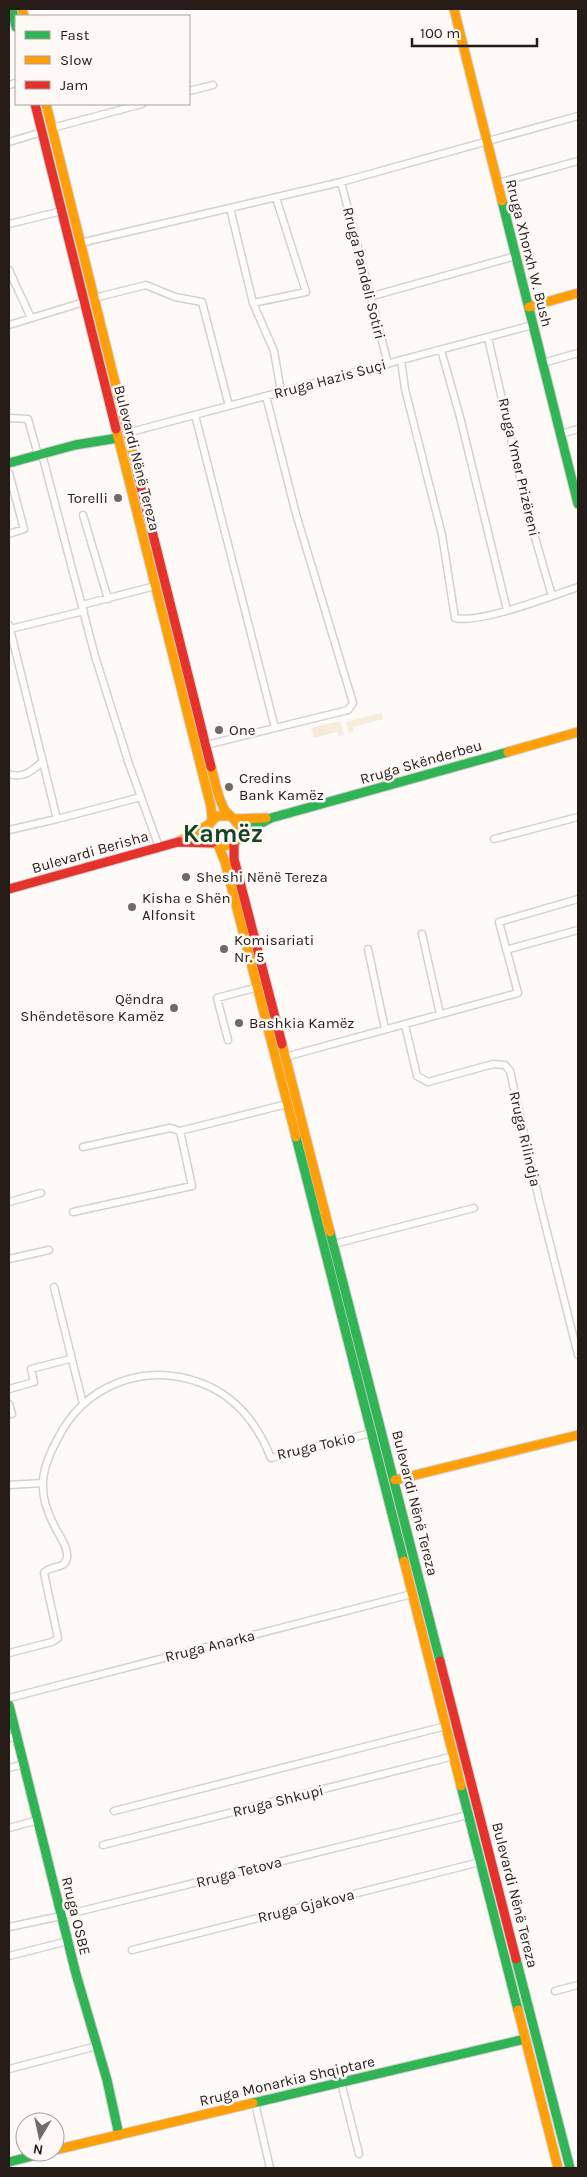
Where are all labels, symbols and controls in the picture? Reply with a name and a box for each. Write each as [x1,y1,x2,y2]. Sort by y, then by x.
legend [15,15,190,105]
scale bar [412,15,537,47]
text: 100 m [420,24,460,42]
text: Fast [60,26,90,44]
text: Slow [60,51,92,69]
text: Jam [60,76,88,94]
street label: Rruga Xhorxh W. Bush [502,177,556,329]
street label: Rruga Pandeli Sotiri [339,205,389,341]
street label: Rruga Hazis Suçi [272,355,388,403]
street label: Bulevardi Nënë Tereza [110,383,164,533]
street label: Rruga Ymer Prizëreni [494,396,544,538]
place label: Torelli [67,489,108,507]
marker: Torelli [112,492,124,504]
place label: One [229,721,255,739]
marker: One [213,724,225,736]
street label: Rruga Skënderbeu [358,736,484,788]
place label: Credins Bank Kamëz [239,769,324,804]
marker: Credins Bank Kamëz [223,781,235,793]
district label: Kamëz [183,819,263,848]
street label: Bulevardi Berisha [30,827,150,877]
place label: Sheshi Nënë Tereza [196,868,328,886]
marker: Sheshi Nënë Tereza [180,871,192,883]
place label: Kisha e Shën Alfonsit [142,889,230,924]
marker: Kisha e Shën Alfonsit [126,901,138,913]
place label: Komisariati Nr. 5 [234,931,314,966]
marker: Komisariati Nr. 5 [218,943,230,955]
place label: Qëndra Shëndetësore Kamëz [20,990,164,1025]
marker: Qëndra Shëndetësore Kamëz [168,1002,180,1014]
place label: Bashkia Kamëz [249,1014,354,1032]
marker: Bashkia Kamëz [233,1017,245,1029]
street label: Rruga Rilindja [505,1090,545,1188]
street label: Rruga Tokio [275,1428,357,1464]
street label: Bulevardi Nënë Tereza [388,1428,442,1578]
street label: Rruga Anarka [163,1626,257,1666]
street label: Rruga Shkupi [231,1781,325,1821]
street label: Bulevardi Nënë Tereza [488,1820,542,1970]
street label: Rruga Tetova [194,1853,284,1891]
street label: Rruga OSBE [58,1875,94,1957]
street label: Rruga Gjakova [256,1885,356,1927]
street label: Rruga Monarkia Shqiptare [198,2052,376,2110]
north arrow [15,2112,65,2162]
text: N [32,2140,44,2159]

